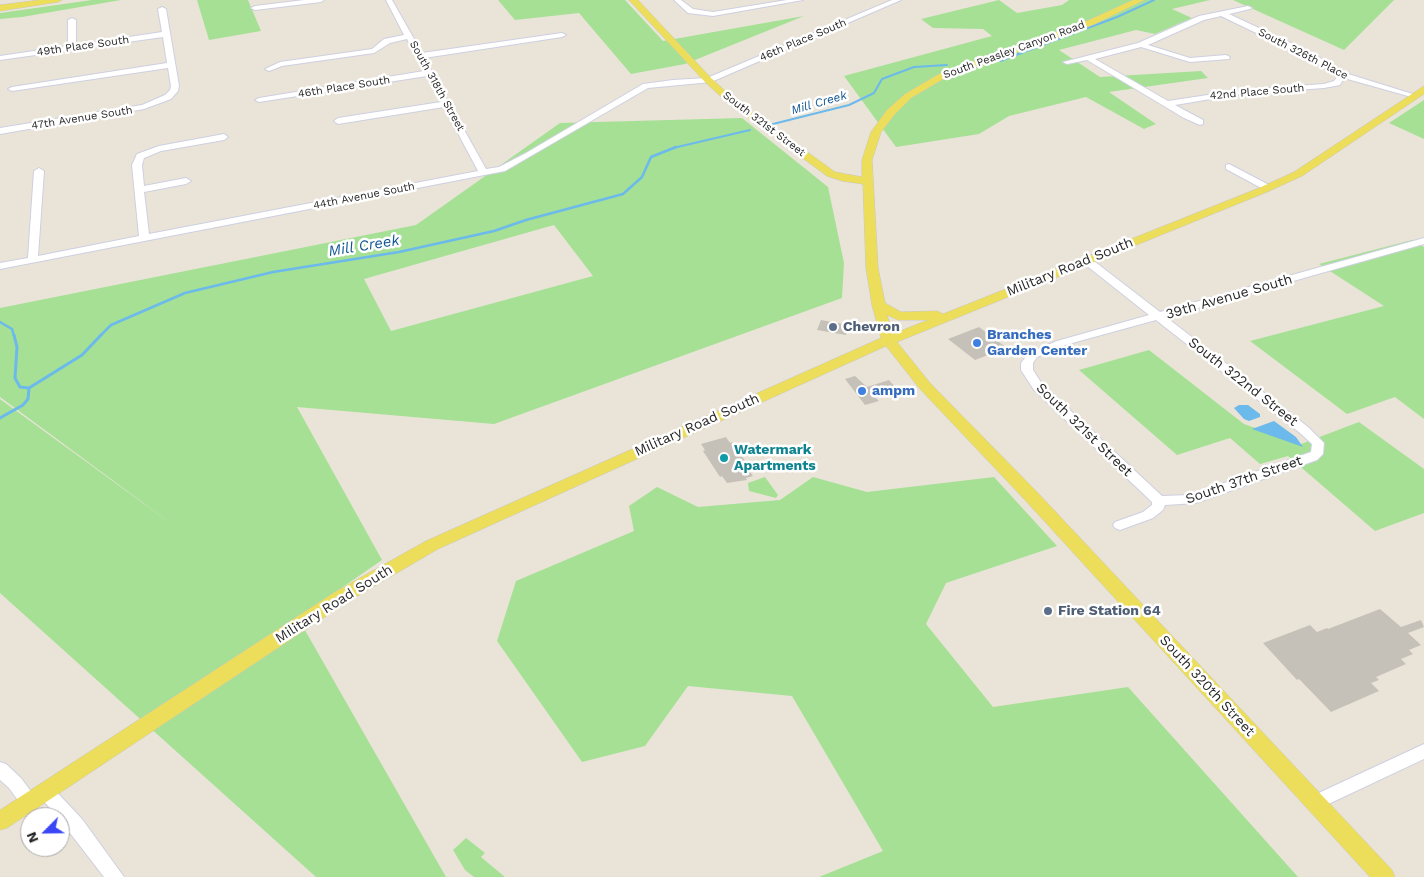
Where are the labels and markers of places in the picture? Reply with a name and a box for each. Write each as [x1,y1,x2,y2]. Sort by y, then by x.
place label: Chevron [843,319,900,335]
marker: Chevron [827,321,839,333]
place label: Branches Garden Center [987,327,1087,360]
marker: Branches Garden Center [971,337,983,349]
place label: ampm [872,383,915,399]
marker: ampm [856,385,868,397]
place label: Watermark Apartments [734,442,816,474]
marker: Watermark Apartments [718,452,730,464]
place label: Fire Station 64 [1058,603,1161,619]
marker: Fire Station 64 [1042,605,1054,617]

